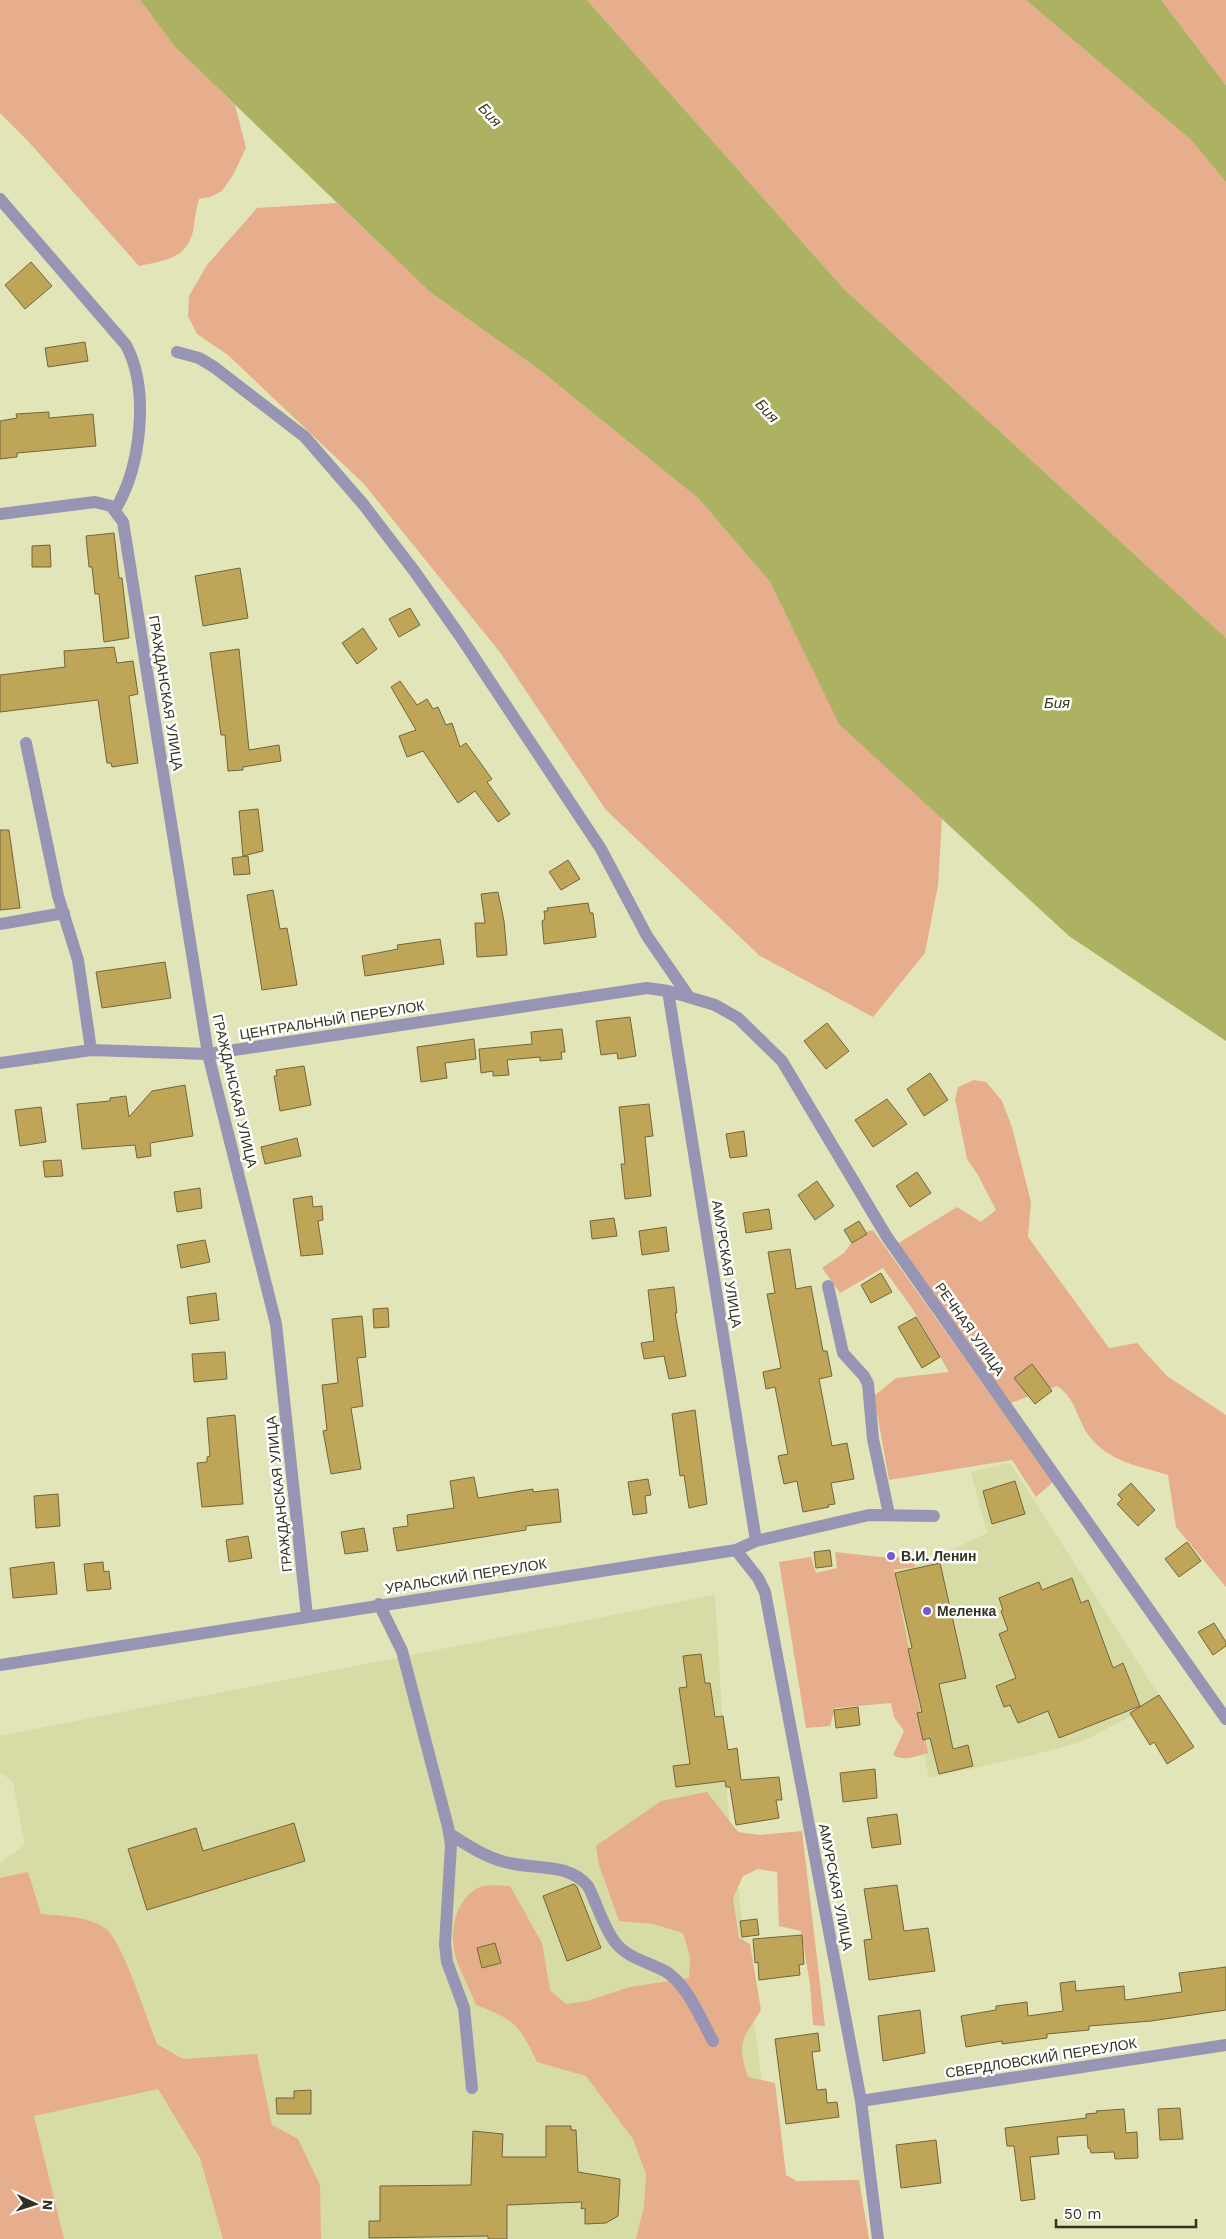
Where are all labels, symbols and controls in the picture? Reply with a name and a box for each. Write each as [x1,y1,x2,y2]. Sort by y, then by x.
water label: Бия [475,99,505,131]
water label: Бия [752,395,782,427]
street label: ГРАЖДАНСКАЯ УЛИЦА [146,614,186,772]
water label: Бия [1044,694,1070,712]
street label: ЦЕНТРАЛЬНЫЙ ПЕРЕУЛОК [238,996,426,1043]
street label: ГРАЖДАНСКАЯ УЛИЦА [210,1013,261,1170]
street label: АМУРСКАЯ УЛИЦА [709,1199,745,1330]
street label: РЕЧНАЯ УЛИЦА [932,1279,1008,1379]
street label: ГРАЖДАНСКАЯ УЛИЦА [263,1414,295,1573]
place label: В.И. Ленин [901,1548,976,1564]
marker: В.И. Ленин [885,1550,897,1562]
street label: УРАЛЬСКИЙ ПЕРЕУЛОК [384,1554,549,1597]
place label: Меленка [937,1603,996,1619]
marker: Меленка [921,1605,933,1617]
street label: АМУРСКАЯ УЛИЦА [816,1822,856,1952]
street label: СВЕРДЛОВСКИЙ ПЕРЕУЛОК [944,2034,1139,2081]
north arrow [10,2179,60,2229]
scale bar [1056,2196,1196,2228]
text: N [40,2199,56,2211]
text: 50 m [1064,2205,1101,2223]

